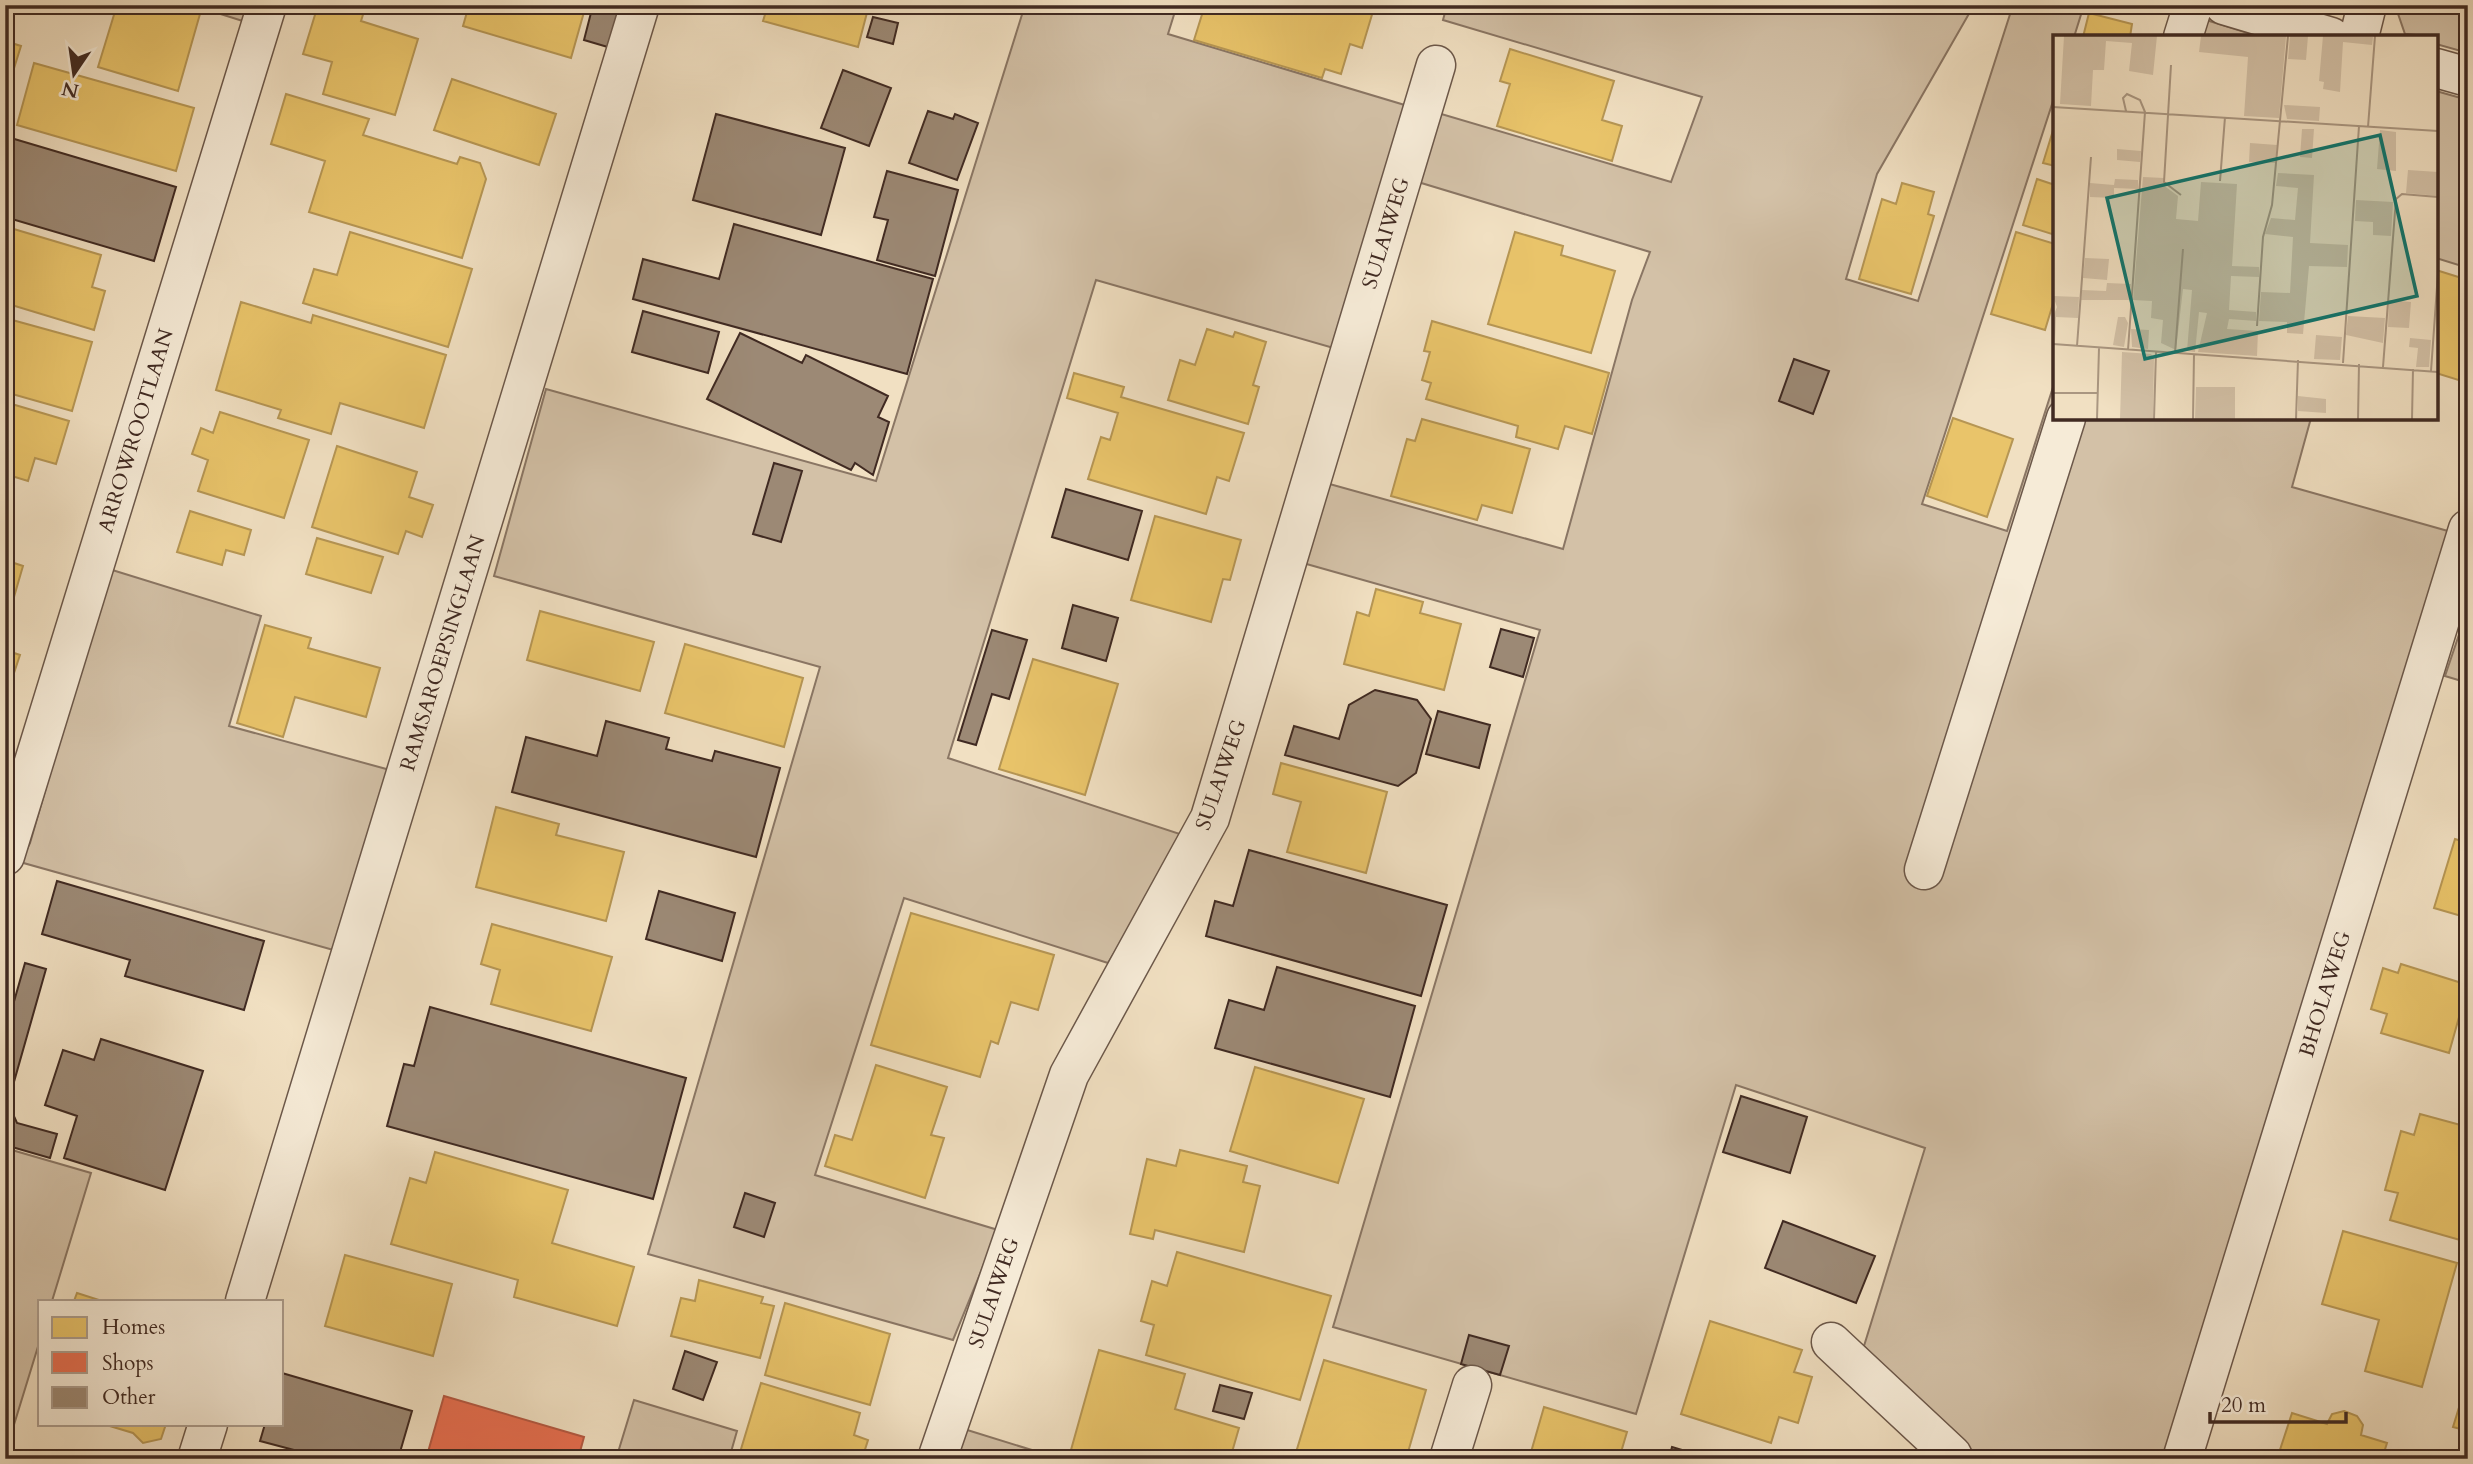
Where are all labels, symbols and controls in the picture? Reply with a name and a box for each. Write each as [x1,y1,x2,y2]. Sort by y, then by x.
inset map [2053,35,2438,420]
north arrow [38,38,108,108]
text: N [59,75,81,104]
street label: SULAIWEG [1355,173,1417,292]
street label: ARROWROOTLAAN [91,325,181,537]
street label: RAMSAROEPSINGLAAN [393,531,493,775]
street label: SULAIWEG [1189,715,1254,834]
street label: BHOLAWEG [2292,927,2358,1061]
street label: SULAIWEG [962,1233,1027,1352]
legend [38,1300,284,1426]
text: Homes [102,1313,165,1342]
text: Shops [102,1349,154,1378]
scale bar [2210,1380,2347,1424]
text: Other [102,1383,156,1412]
text: 20 m [2221,1391,2266,1420]

